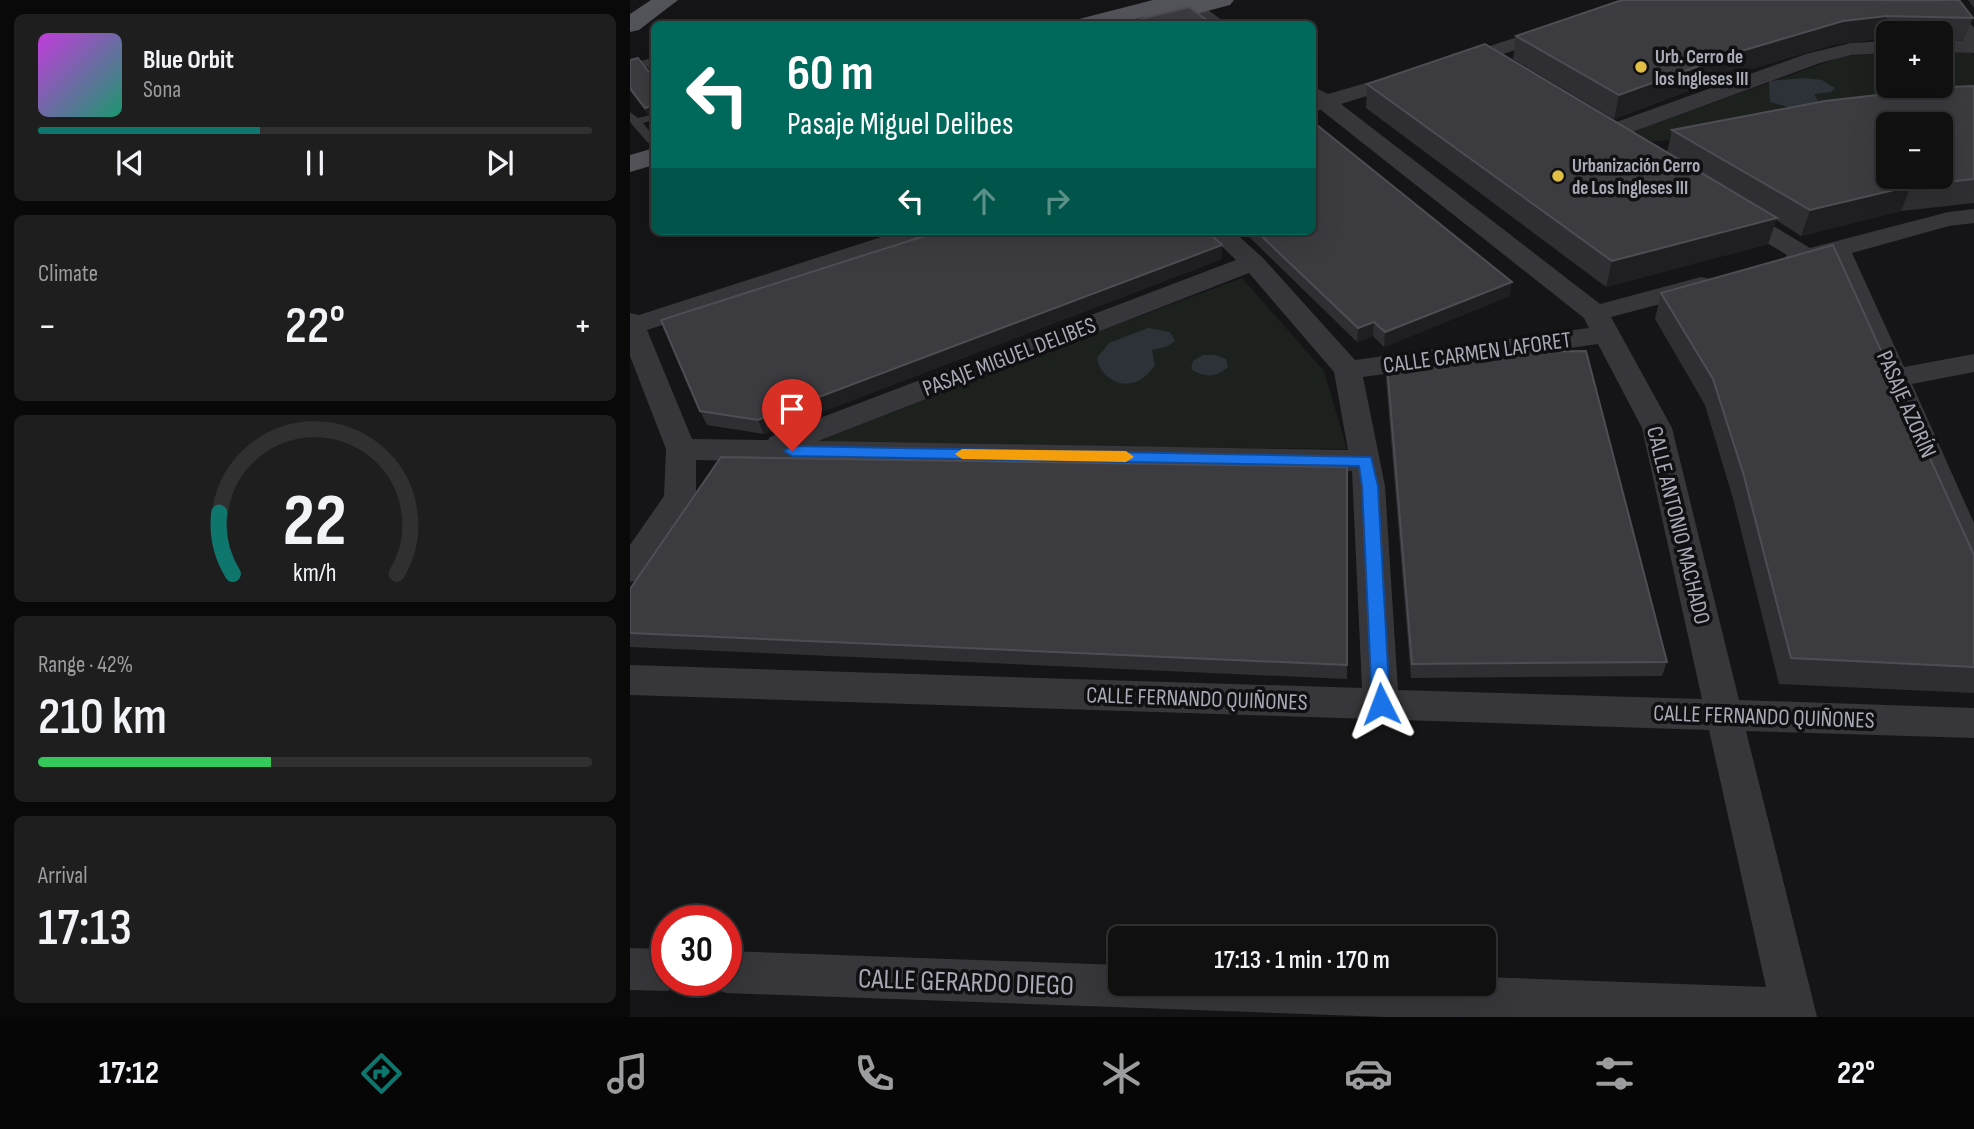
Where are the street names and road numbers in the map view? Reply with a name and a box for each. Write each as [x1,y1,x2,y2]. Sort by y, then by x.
street label: PASAJE MIGUEL DELIBES [919,311,1100,403]
street label: CALLE CARMEN LAFORET [1381,326,1573,380]
street label: PASAJE AZORÍN [1870,346,1942,462]
street label: CALLE ANTONIO MACHADO [1640,423,1716,627]
street label: CALLE FERNANDO QUIÑONES [1086,681,1308,717]
street label: CALLE FERNANDO QUIÑONES [1653,699,1875,735]
street label: CALLE GERARDO DIEGO [857,962,1074,1003]

